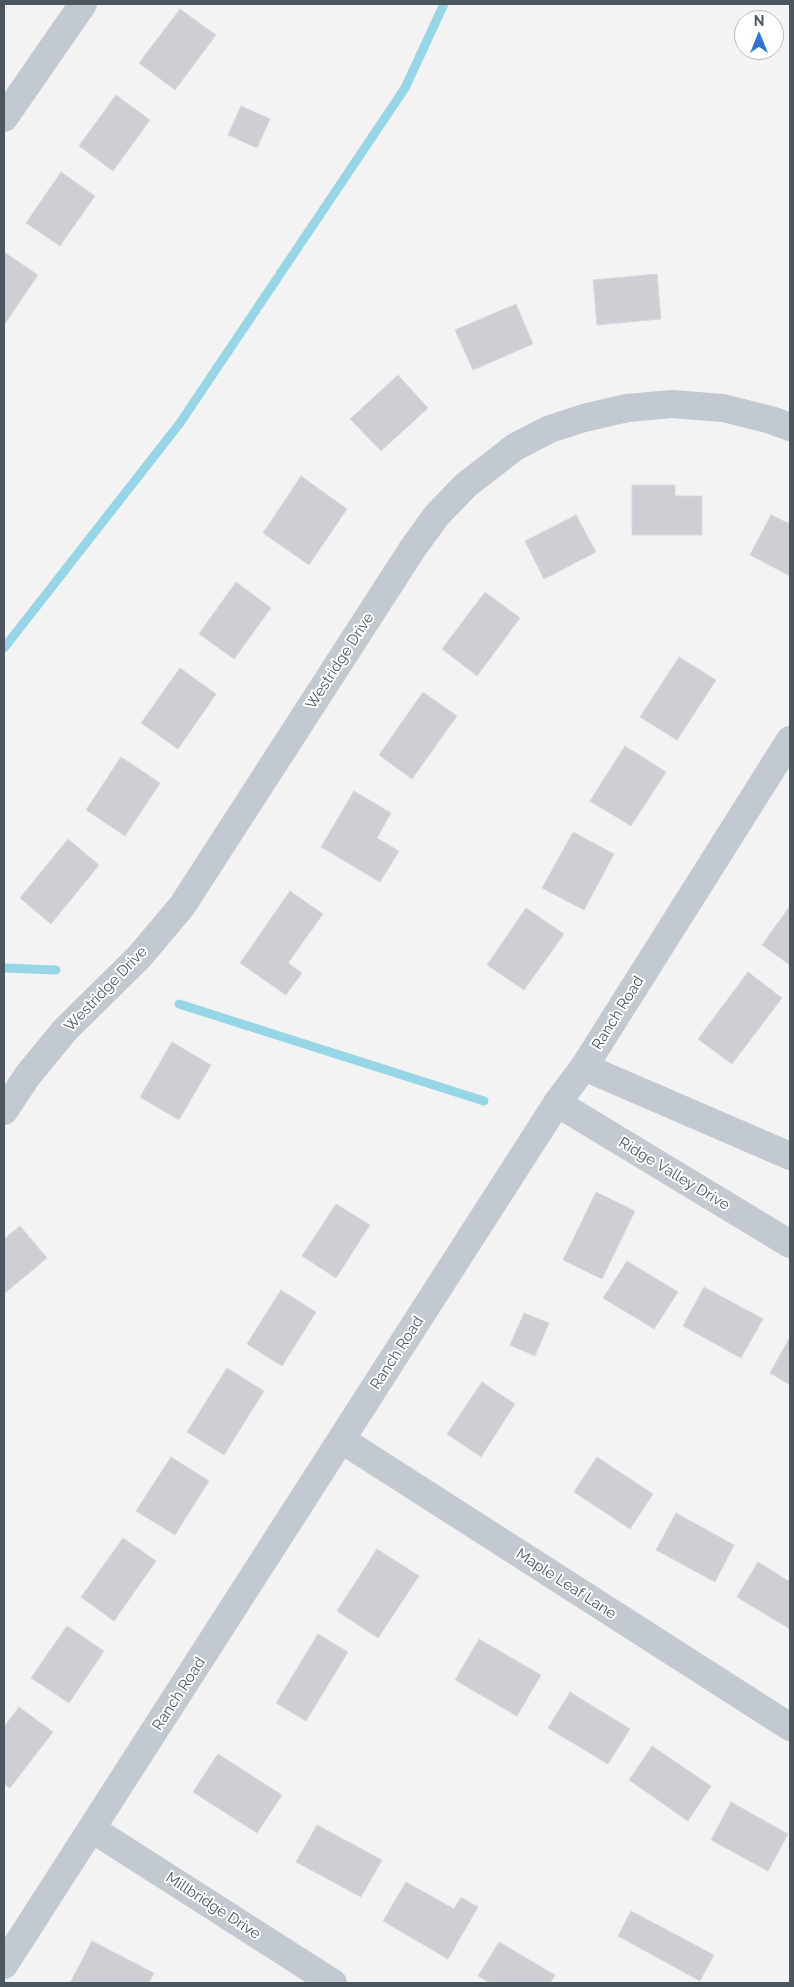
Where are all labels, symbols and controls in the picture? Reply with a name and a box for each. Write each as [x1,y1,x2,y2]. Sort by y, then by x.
north arrow [734,10,784,60]
text: N [754,13,764,29]
street label: Westridge Drive [302,609,378,713]
street label: Westridge Drive [61,943,151,1035]
street label: Ranch Road [588,973,648,1053]
street label: Ridge Valley Drive [615,1134,733,1214]
street label: Ranch Road [367,1313,427,1393]
street label: Maple Leaf Lane [512,1545,620,1623]
street label: Ranch Road [149,1654,209,1734]
street label: Millbridge Drive [162,1869,264,1943]

